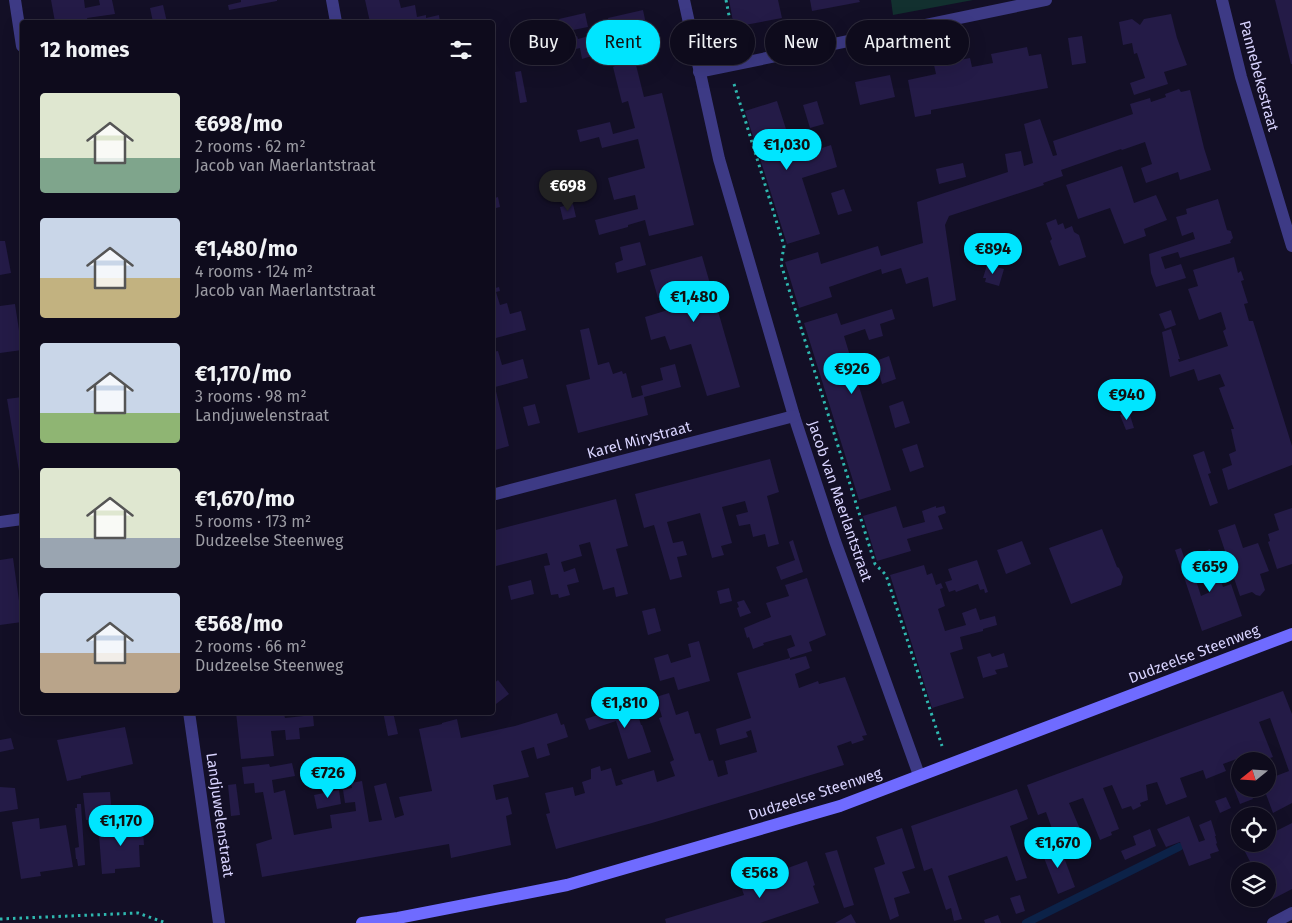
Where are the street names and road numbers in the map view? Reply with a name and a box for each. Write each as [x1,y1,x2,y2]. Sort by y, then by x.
street label: Pannebekestraat [1236,19,1283,134]
street label: Karel Mirystraat [585,417,694,463]
street label: Jacob van Maerlantstraat [804,418,876,584]
street label: Dudzeelse Steenweg [1126,621,1262,687]
street label: Landjuwelenstraat [202,751,238,879]
street label: Dudzeelse Steenweg [746,764,884,824]

